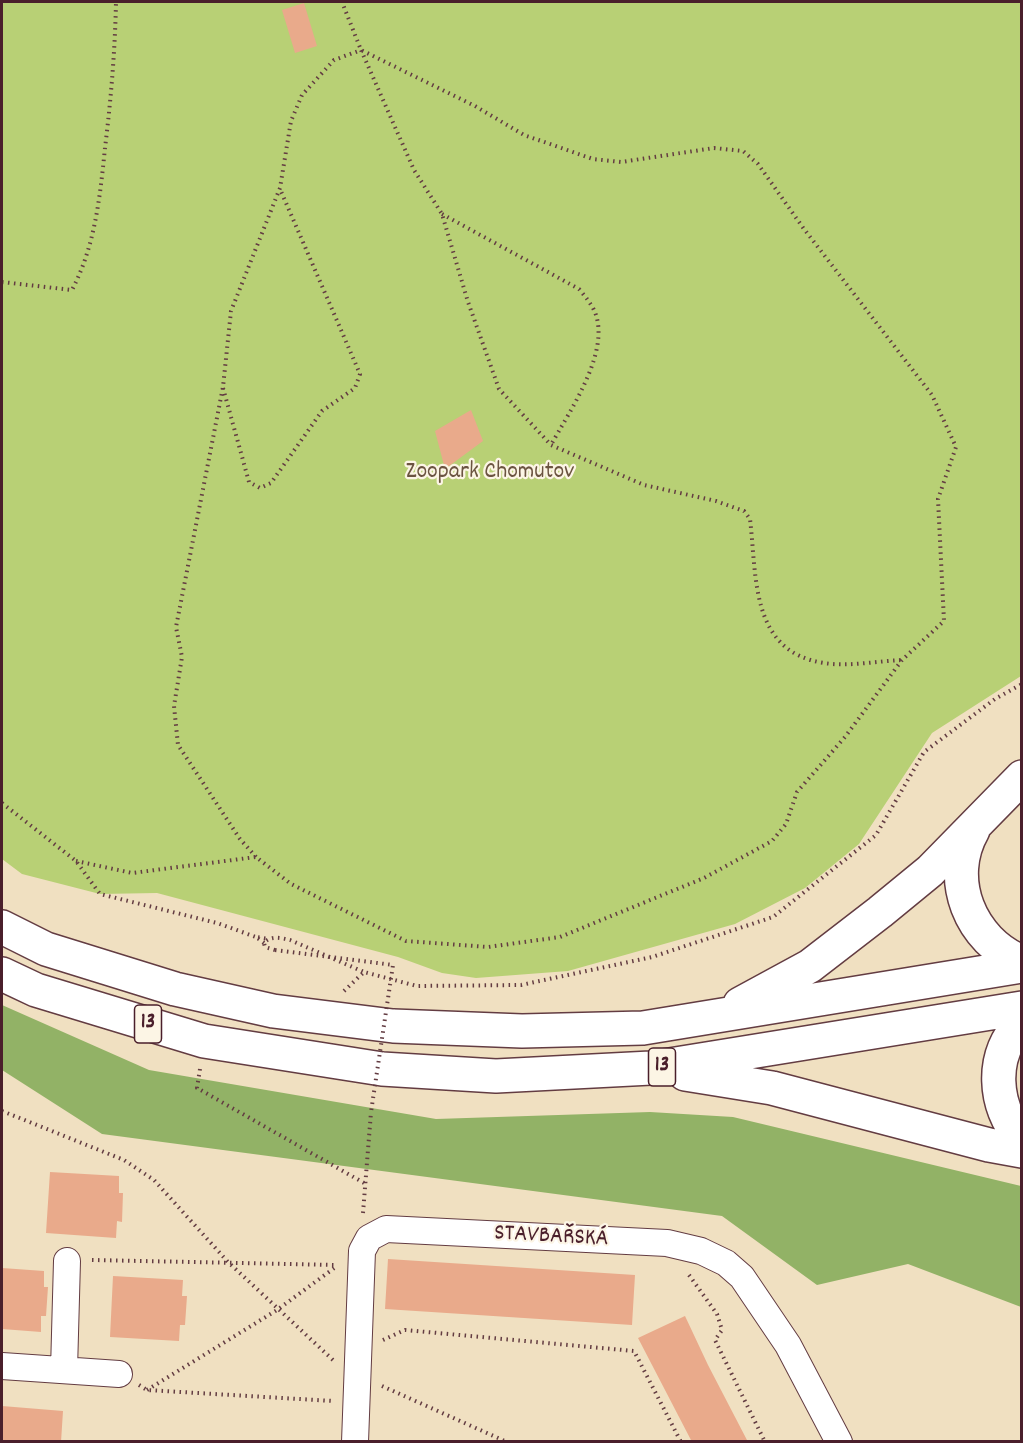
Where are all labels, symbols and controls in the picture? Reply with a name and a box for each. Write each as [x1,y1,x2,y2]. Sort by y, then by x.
park label: Zoopark Chomutov [406,460,574,488]
road number: 13 [134,1005,162,1043]
road number: 13 [648,1048,676,1086]
street label: STAVBAŘSKÁ [493,1221,609,1255]

